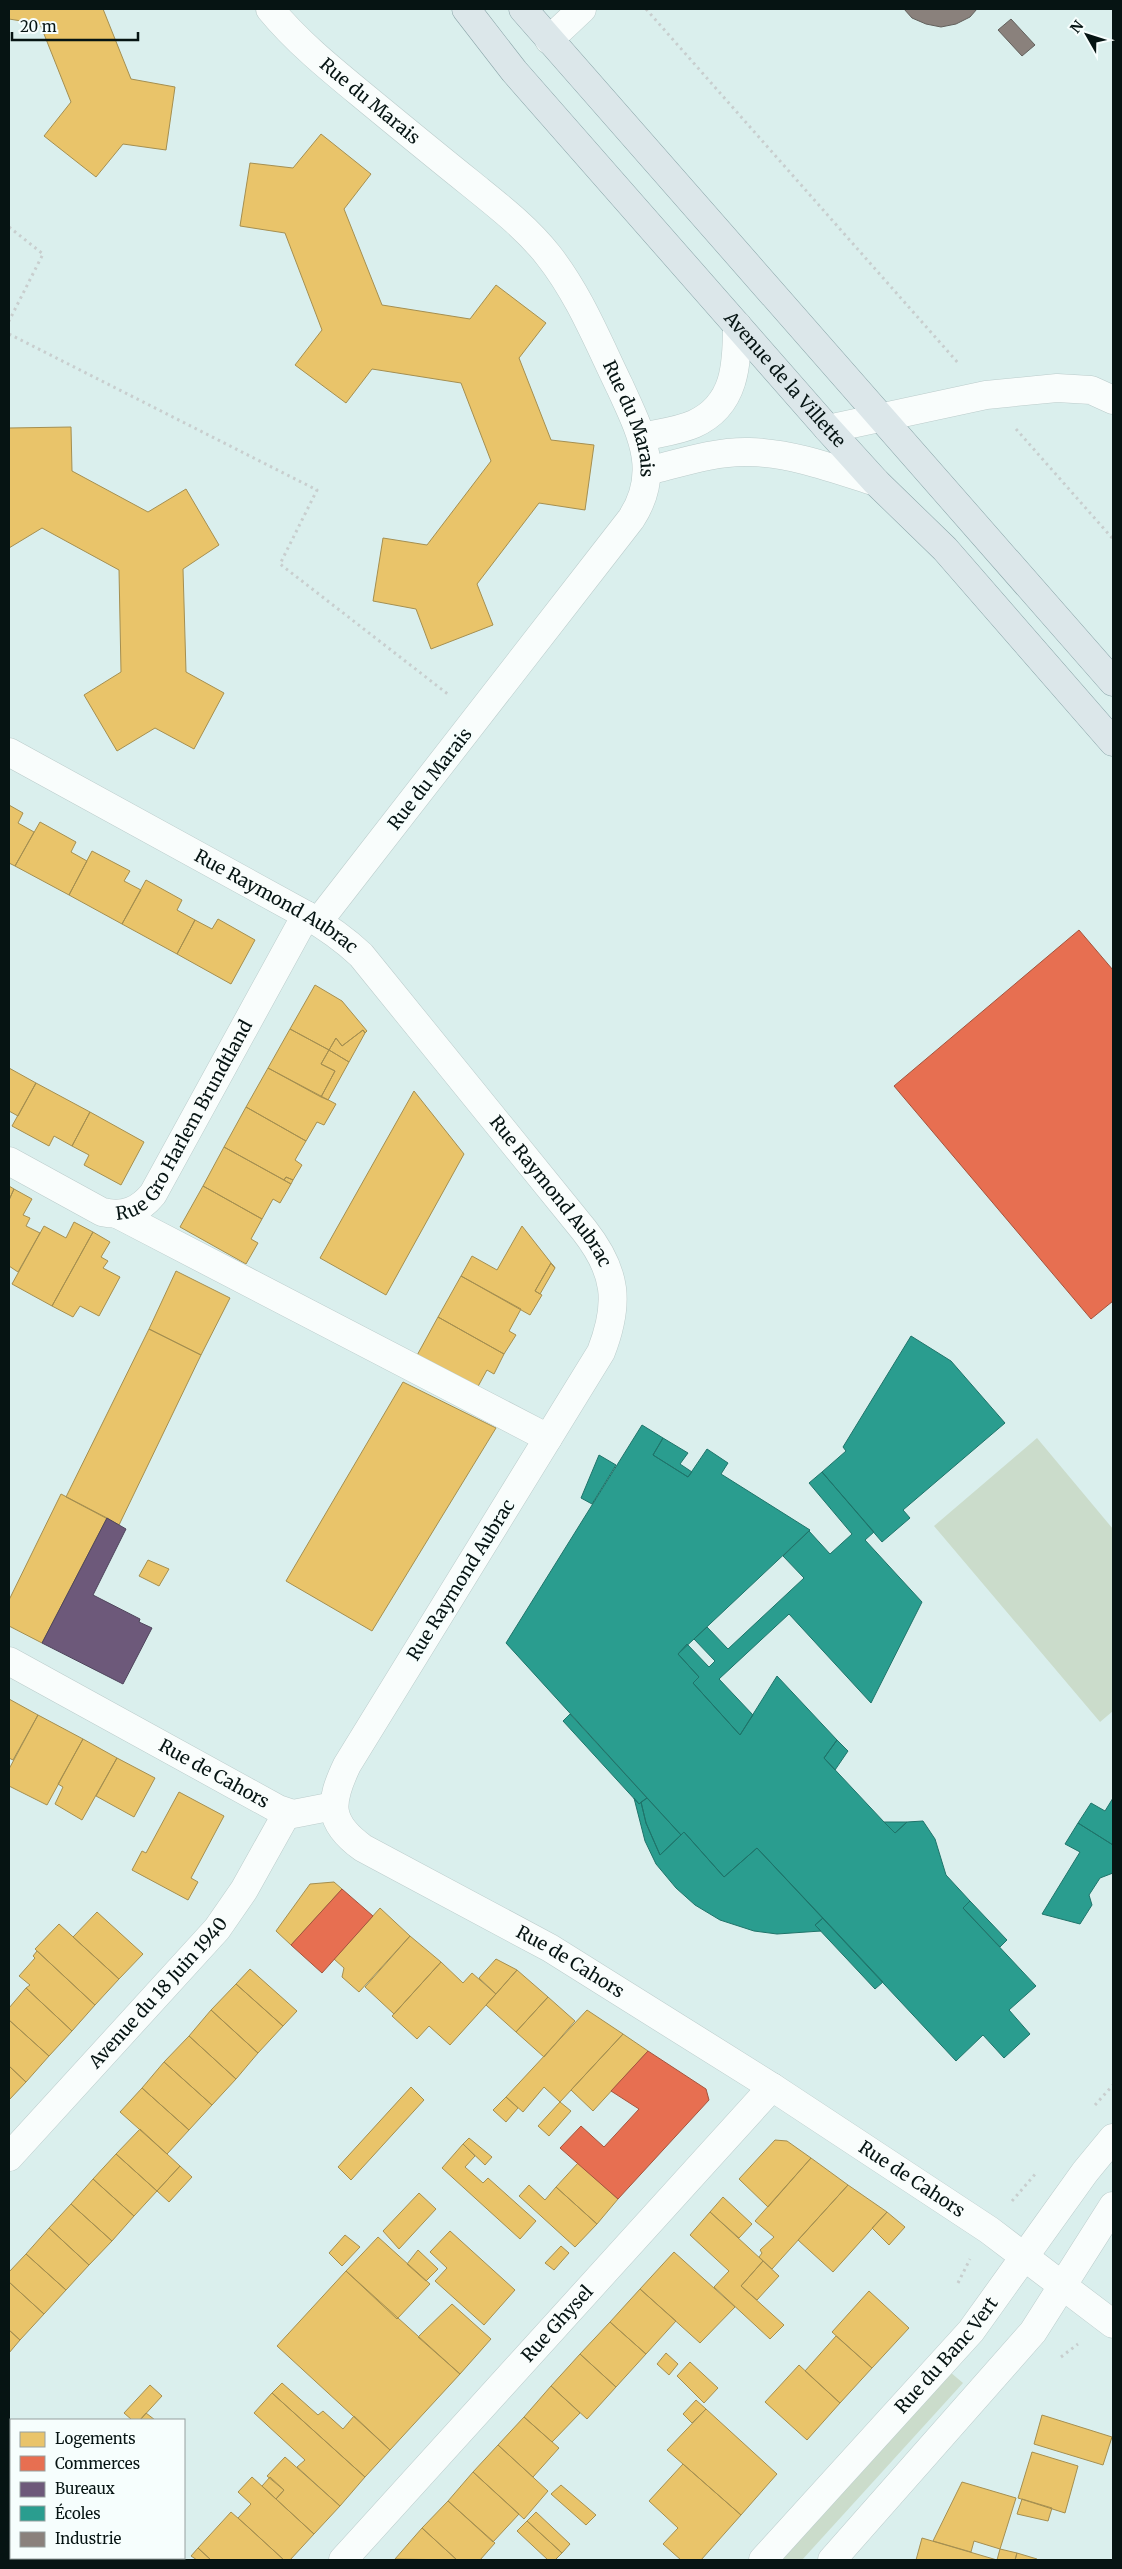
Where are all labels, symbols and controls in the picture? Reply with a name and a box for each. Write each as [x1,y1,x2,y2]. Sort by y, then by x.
scale bar [12,10,139,42]
north arrow [1062,10,1112,60]
text: 20 m [20,17,57,36]
text: N [1066,17,1087,37]
street label: Rue du Marais [315,53,425,149]
street label: Avenue de la Villette [719,306,851,452]
street label: Rue du Marais [598,357,659,478]
street label: Rue du Marais [383,723,477,834]
street label: Rue Raymond Aubrac [191,844,363,958]
street label: Rue Gro Harlem Brundtland [114,1016,257,1225]
street label: Rue Raymond Aubrac [485,1111,617,1270]
street label: Rue Raymond Aubrac [402,1495,520,1665]
street label: Rue de Cahors [155,1734,274,1813]
street label: Avenue du 18 Juin 1940 [83,1913,233,2074]
street label: Rue de Cahors [512,1920,629,2003]
street label: Rue de Cahors [855,2135,970,2222]
street label: Rue Ghysel [516,2280,598,2367]
street label: Rue du Banc Vert [890,2292,1003,2418]
legend [10,2419,185,2559]
text: Logements [55,2429,136,2448]
text: Commerces [55,2454,140,2473]
text: Bureaux [55,2479,115,2498]
text: Écoles [55,2503,101,2523]
text: Industrie [55,2529,122,2548]

